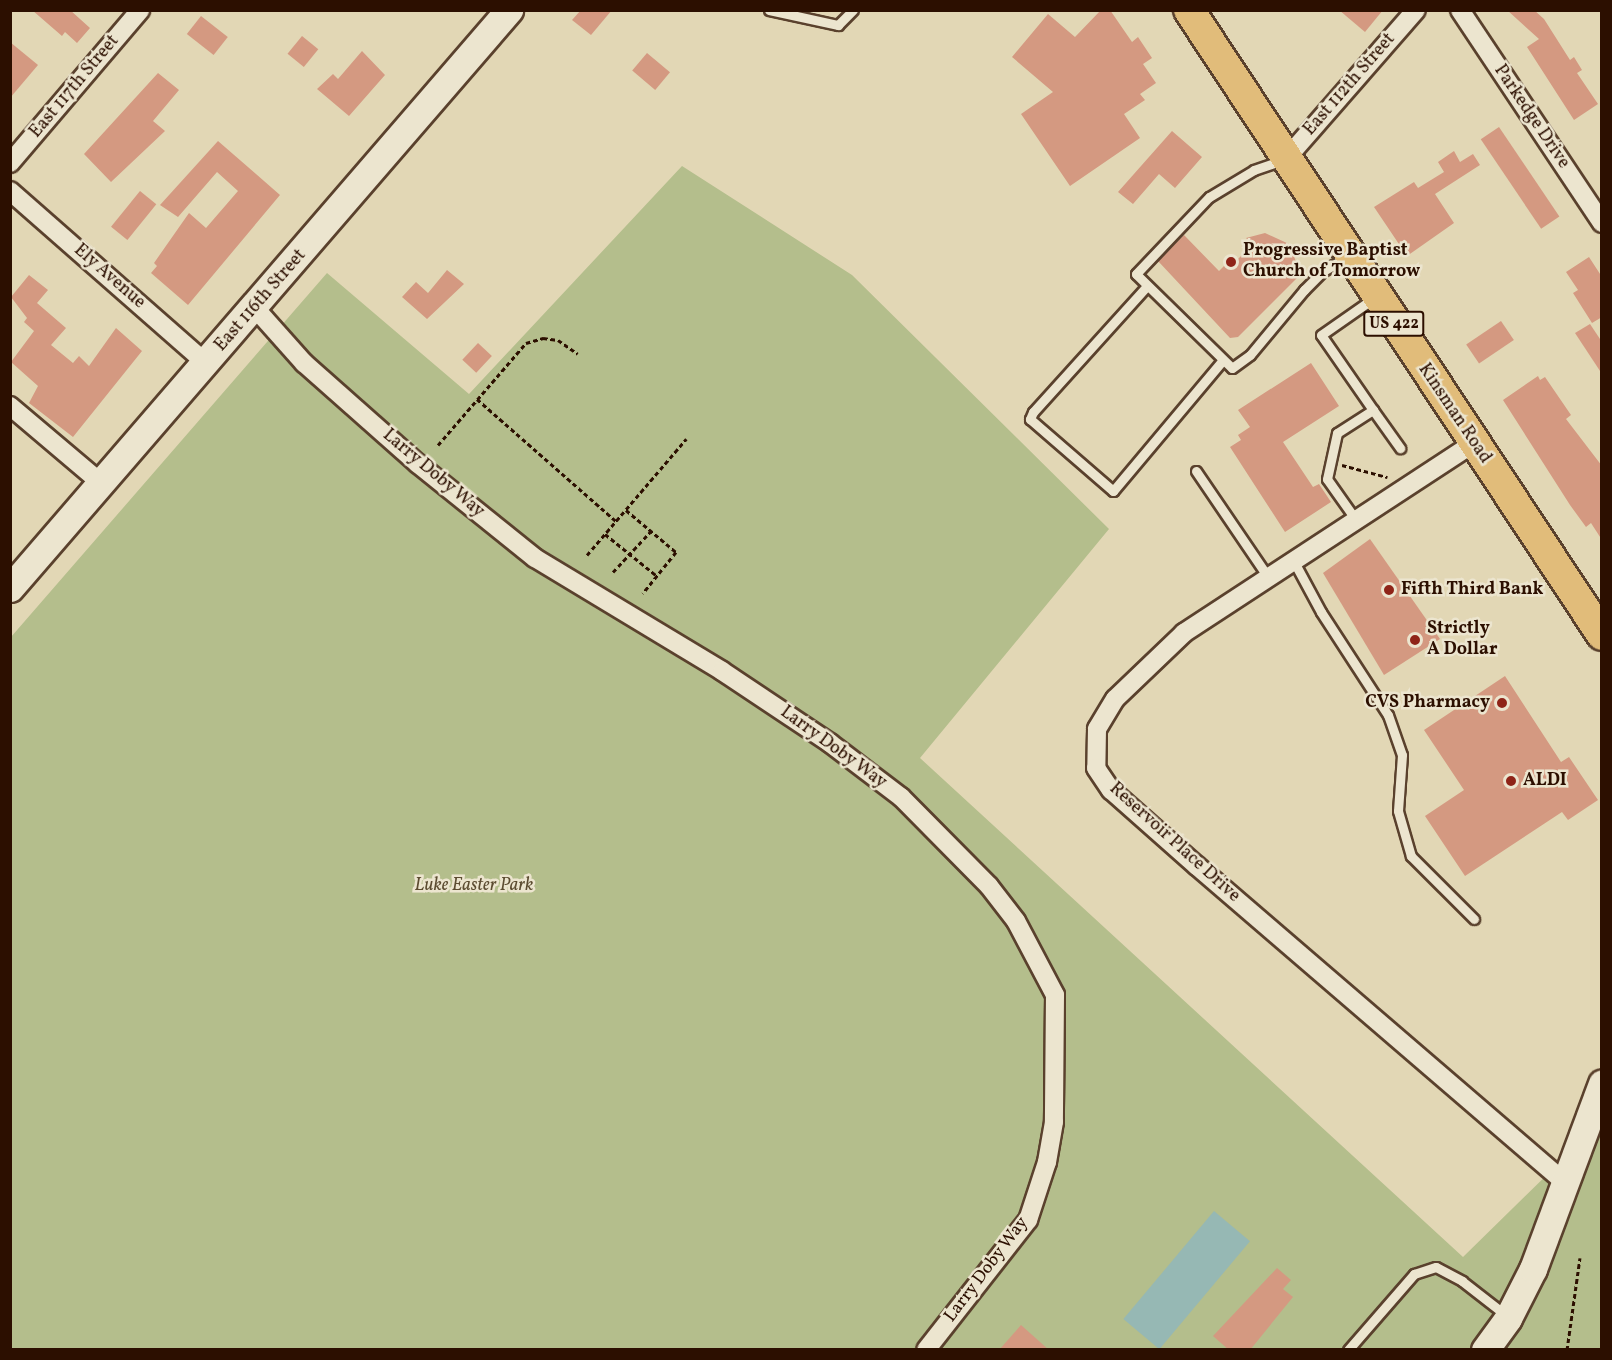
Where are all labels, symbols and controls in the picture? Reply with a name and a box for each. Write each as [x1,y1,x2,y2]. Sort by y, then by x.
street label: East 112th Street [1300,29,1400,141]
street label: East 117th Street [26,31,124,143]
street label: Parkedge Drive [1488,61,1574,173]
street label: Ely Avenue [69,240,149,314]
place label: Progressive Baptist Church of Tomorrow [1243,241,1419,284]
street label: East 116th Street [211,245,311,357]
marker: Progressive Baptist Church of Tomorrow [1224,255,1238,269]
road number: US 422 [1362,311,1426,337]
street label: Kinsman Road [1413,360,1495,468]
street label: Larry Doby Way [377,425,489,523]
place label: Fifth Third Bank [1401,579,1544,601]
marker: Fifth Third Bank [1382,583,1396,597]
place label: Strictly A Dollar [1427,619,1497,662]
marker: Strictly A Dollar [1408,633,1422,647]
place label: CVS Pharmacy [1365,692,1490,714]
marker: CVS Pharmacy [1495,696,1509,710]
street label: Larry Doby Way [775,702,891,794]
place label: ALDI [1523,770,1567,792]
marker: ALDI [1504,774,1518,788]
street label: Reservoir Place Drive [1104,779,1244,907]
park label: Luke Easter Park [415,875,533,897]
street label: Larry Doby Way [940,1212,1034,1328]

